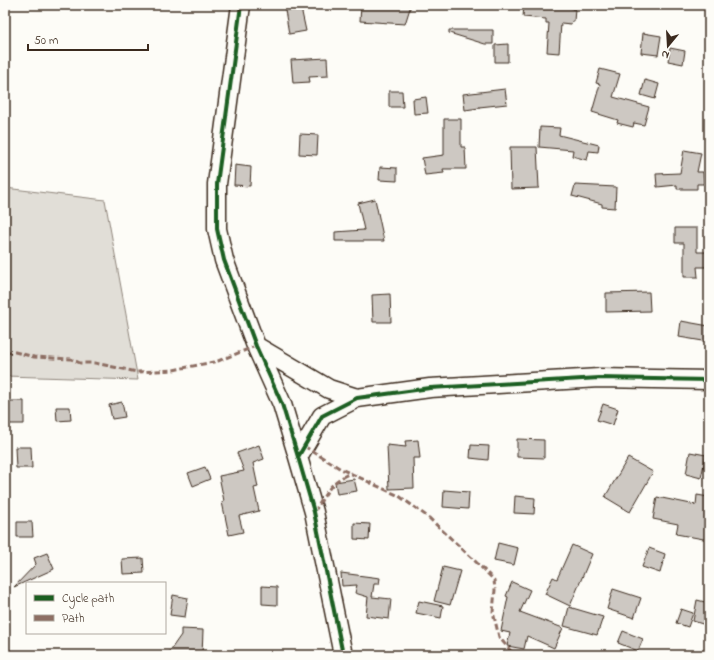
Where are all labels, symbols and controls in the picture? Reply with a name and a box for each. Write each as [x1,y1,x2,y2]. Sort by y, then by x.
scale bar [28,26,148,52]
north arrow [648,26,688,66]
text: 50 m [34,32,58,50]
text: N [659,46,671,63]
legend [26,582,166,634]
text: Cycle path [62,590,114,609]
text: Path [62,610,85,628]

